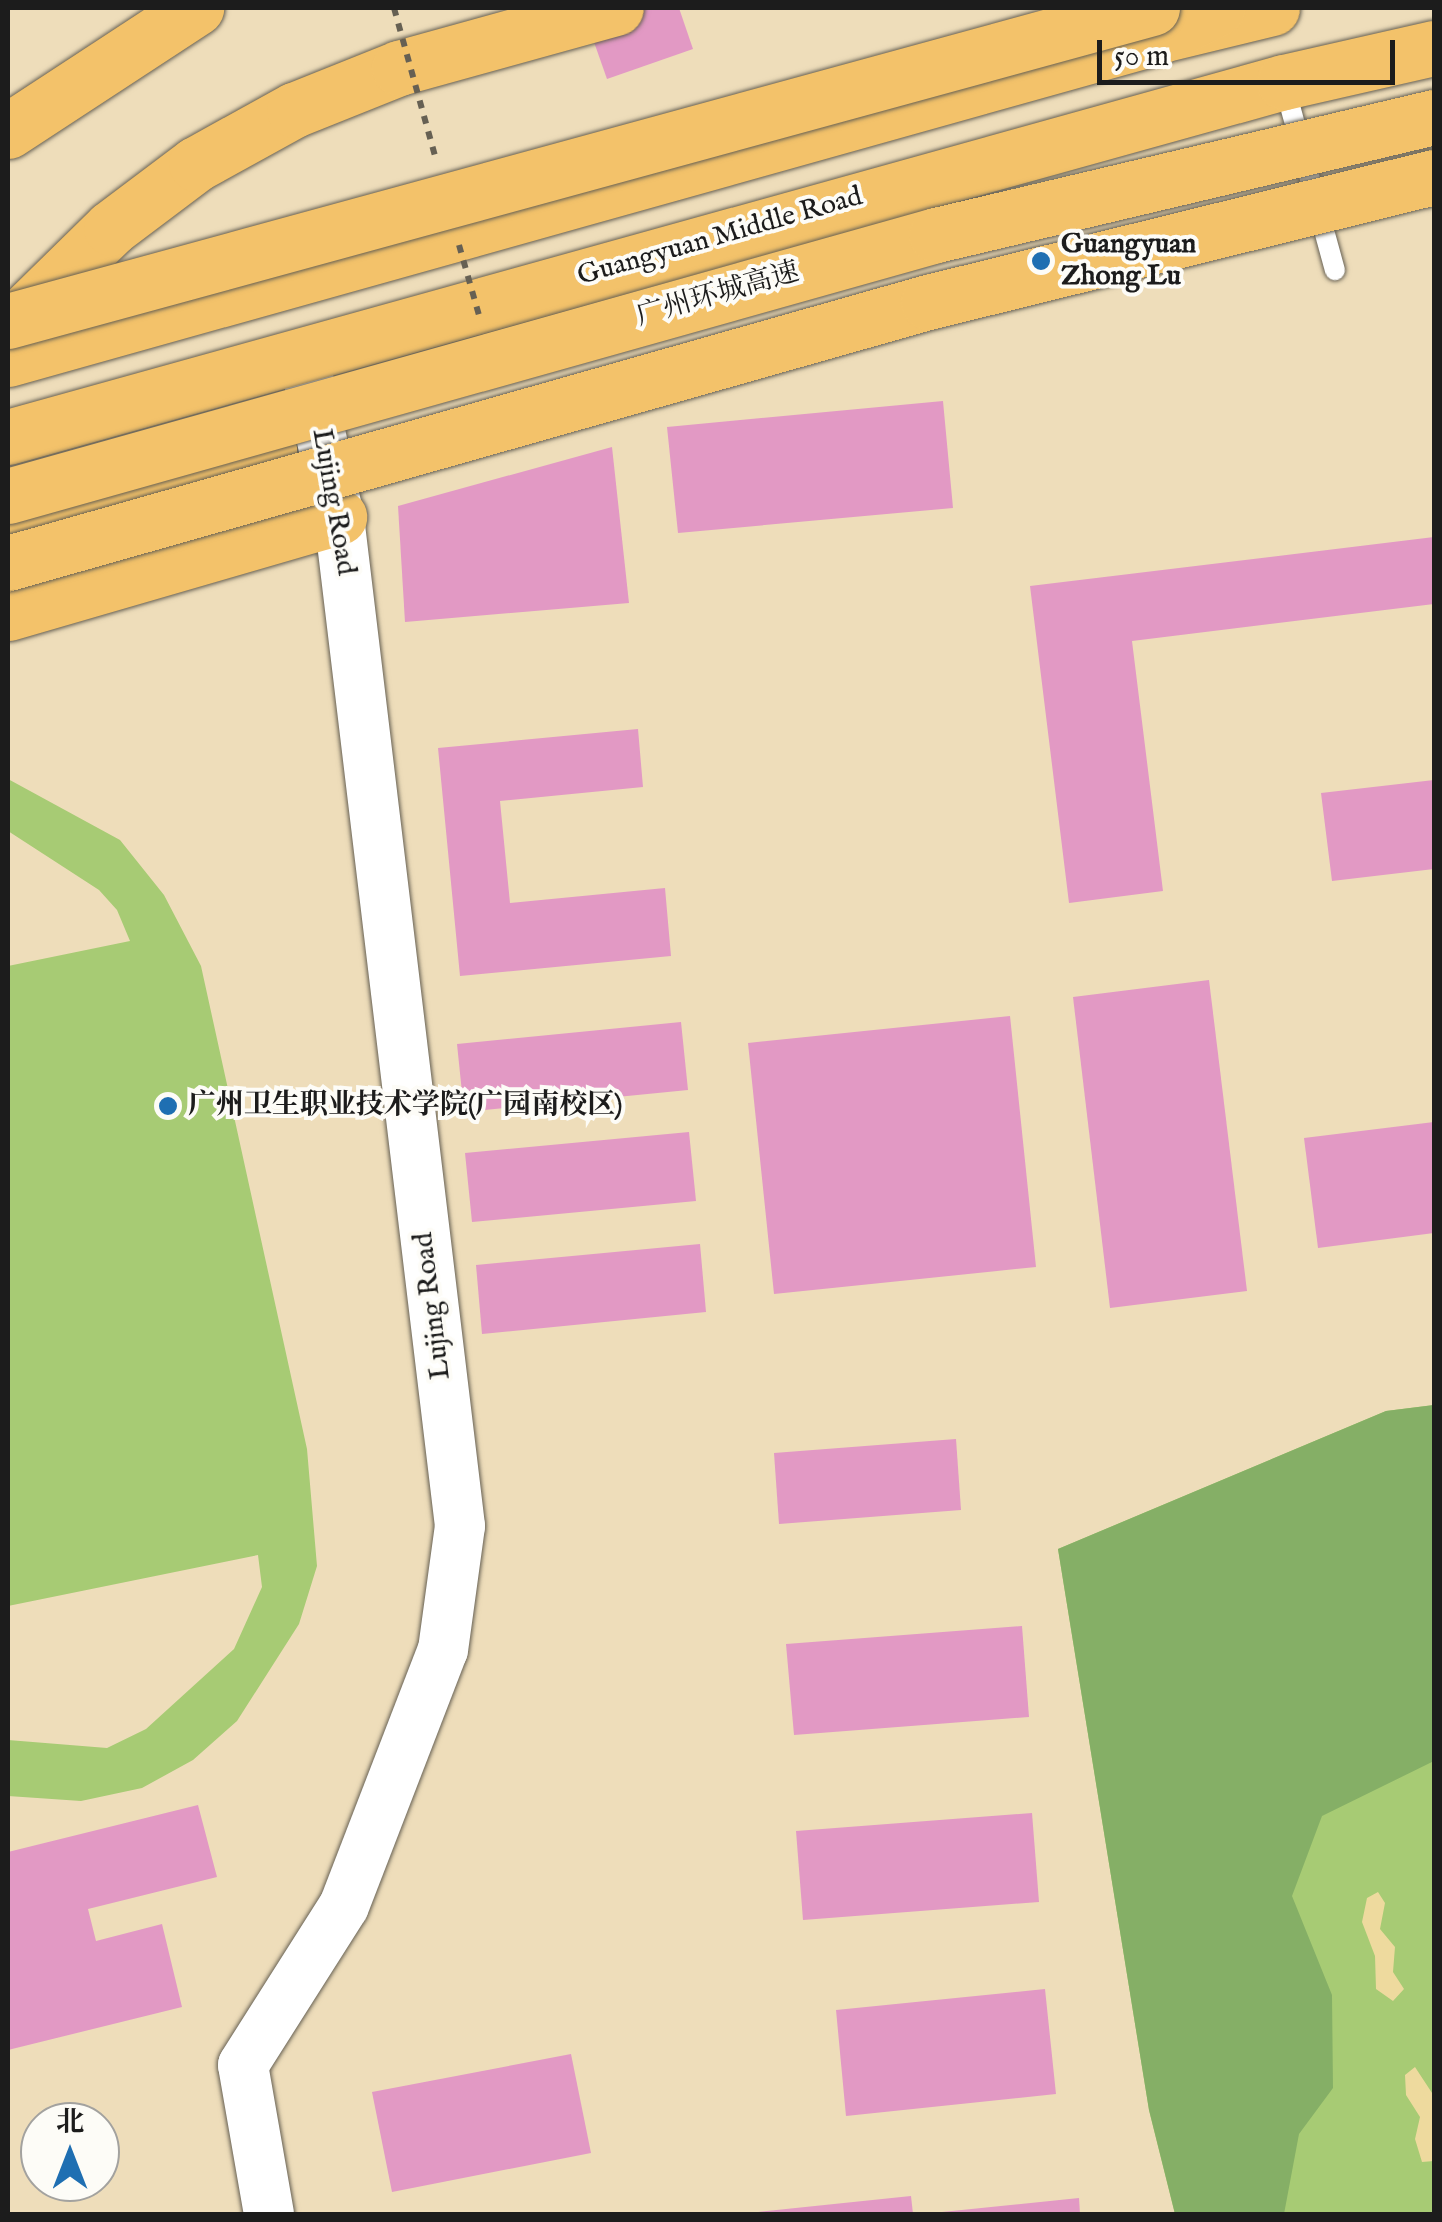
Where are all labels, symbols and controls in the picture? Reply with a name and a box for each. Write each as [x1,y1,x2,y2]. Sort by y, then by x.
scale bar [1102,20,1400,82]
text: 50 m [1114,38,1169,76]
street label: Guangyuan Middle Road [574,180,866,294]
place label: Guangyuan Zhong Lu [1061,228,1196,294]
marker: Guangyuan Zhong Lu [1030,250,1052,272]
street label: 广州环城高速 [633,256,803,334]
street label: Lujing Road [304,426,362,578]
place label: 广州卫生职业技术学院(广园南校区) [188,1089,622,1123]
marker: 广州卫生职业技术学院(广园南校区) [157,1095,179,1117]
street label: Lujing Road [407,1230,459,1382]
north arrow [20,2102,120,2202]
text: 北 [56,2106,84,2141]

